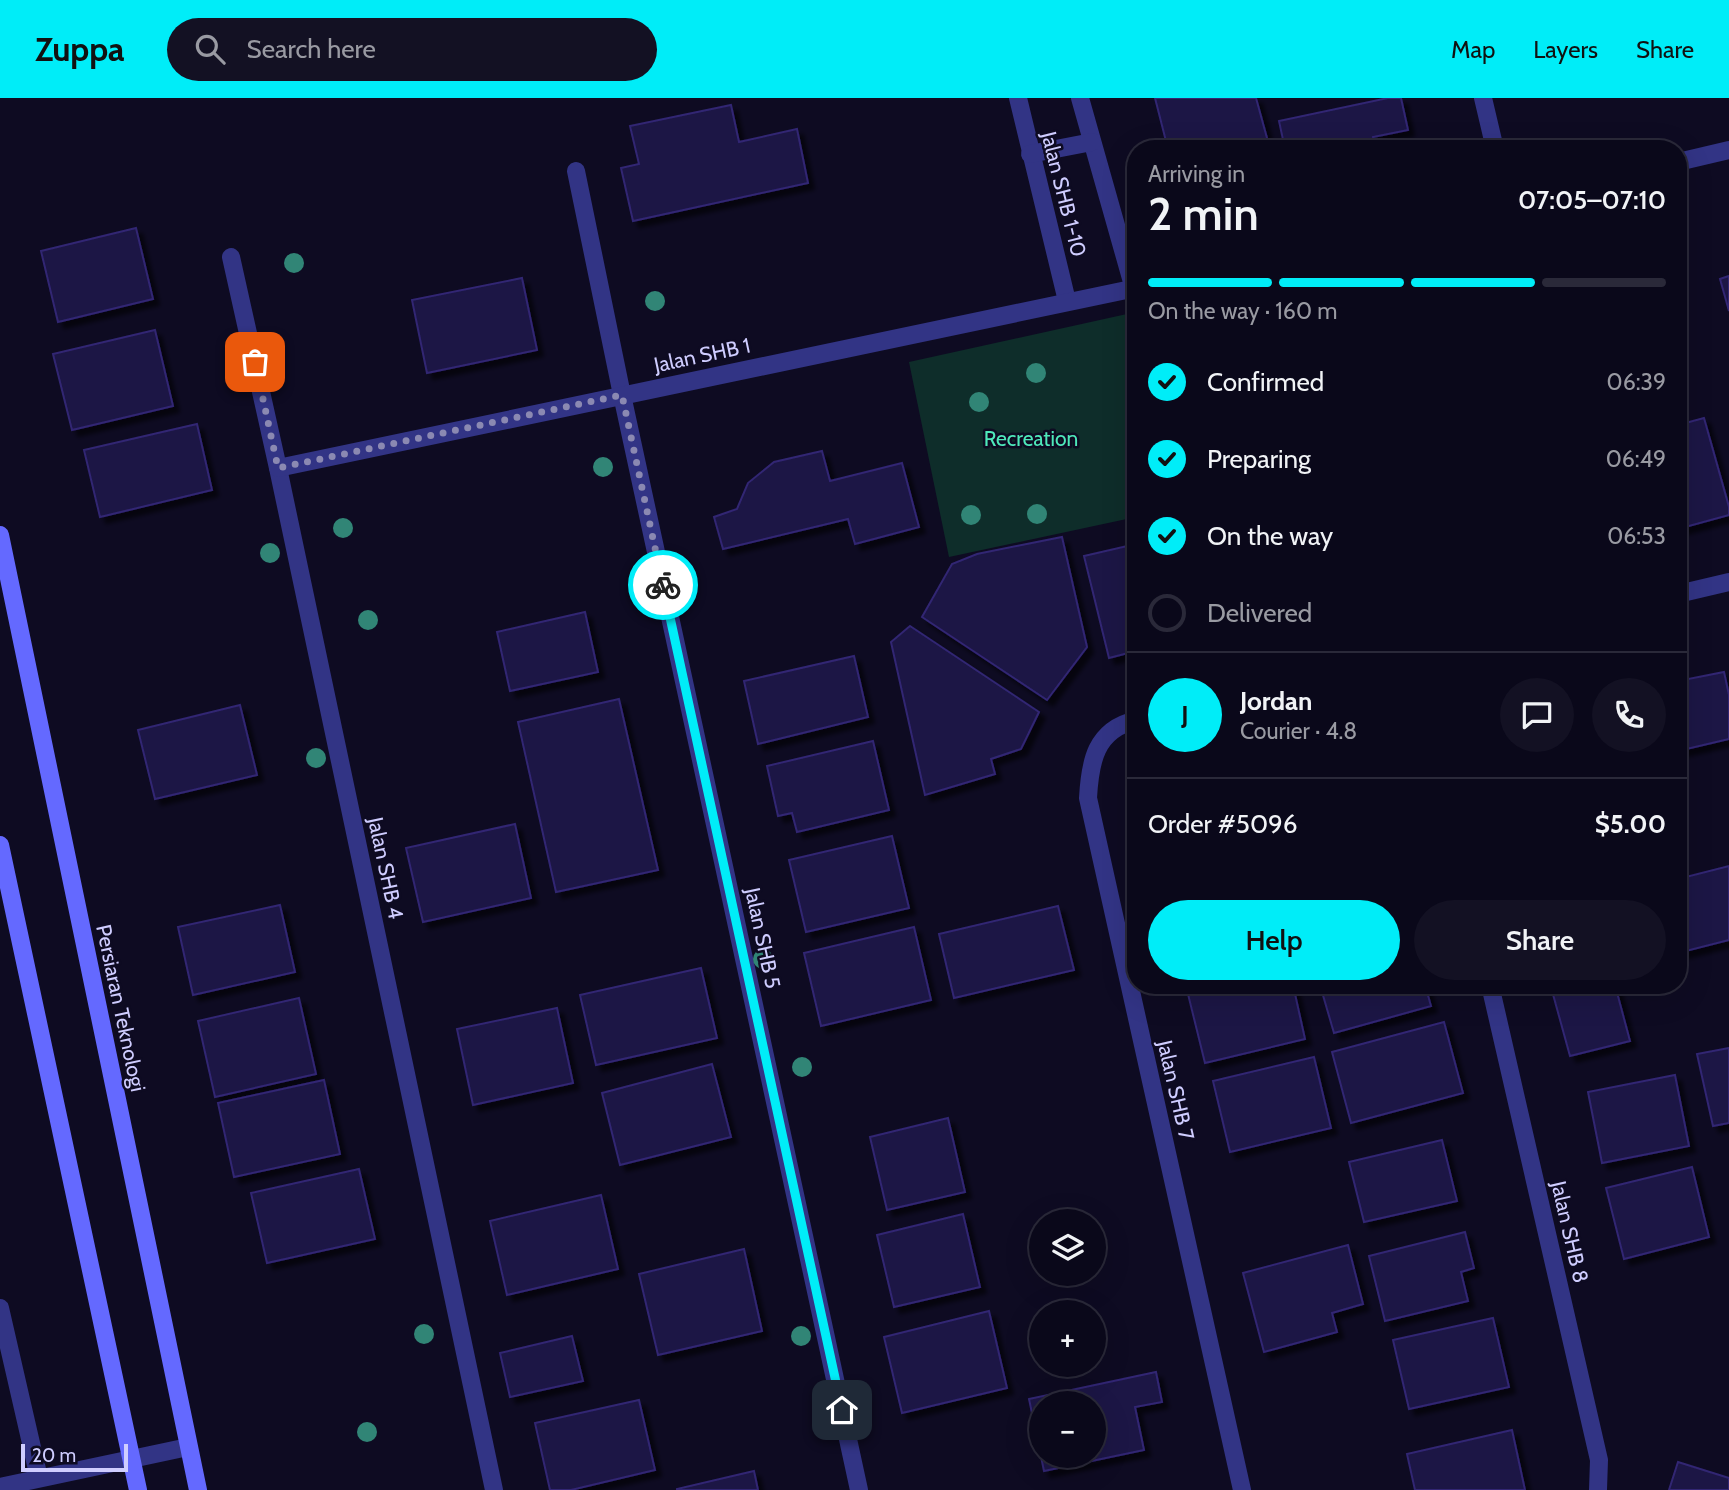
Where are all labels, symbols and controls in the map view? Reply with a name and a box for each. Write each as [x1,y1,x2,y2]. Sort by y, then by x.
search box [167,18,657,81]
text: Zuppa [35,29,125,69]
icon: search [191,30,229,68]
text: Search here [247,33,376,65]
text: Map [1451,35,1495,64]
text: Layers [1533,35,1598,64]
text: Share [1636,35,1694,64]
street label: Jalan SHB 1-10 [1036,128,1092,259]
text: Arriving in [1148,160,1245,188]
text: 07:05–07:10 [1518,184,1666,216]
text: 2 min [1148,186,1259,242]
text: On the way · 160 m [1148,297,1337,325]
pin [225,332,285,392]
street label: Jalan SHB 1 [651,333,752,378]
icon: bag [236,343,274,381]
icon: check [1148,363,1186,401]
text: Confirmed [1207,366,1324,398]
text: 06:39 [1607,368,1666,396]
park label: Recreation [984,426,1078,451]
icon: check [1148,440,1186,478]
text: Preparing [1207,443,1311,475]
text: 06:49 [1606,445,1666,473]
icon: check [1148,517,1186,555]
text: On the way [1207,520,1333,552]
text: 06:53 [1607,522,1666,550]
courier [628,550,698,620]
icon: bike [644,566,682,604]
text: Delivered [1207,597,1312,629]
button: chat [1500,678,1574,752]
button: phone [1592,678,1666,752]
text: Jordan [1240,685,1312,717]
text: J [1181,699,1189,731]
text: Courier · 4.8 [1240,717,1357,745]
text: Order #5096 [1148,808,1298,840]
text: $5.00 [1595,808,1666,840]
street label: Jalan SHB 4 [363,814,409,921]
street label: Jalan SHB 5 [740,884,786,991]
button: Help [1148,900,1400,980]
button: Share [1414,900,1666,980]
street label: Persiaran Teknologi [91,922,151,1094]
street label: Jalan SHB 7 [1152,1037,1200,1143]
street label: Jalan SHB 8 [1546,1178,1594,1285]
map controls [1029,1209,1106,1468]
button: layers [1029,1209,1106,1286]
button: + [1029,1300,1106,1377]
pin [812,1380,872,1440]
icon: home [823,1391,861,1429]
button: − [1029,1391,1106,1468]
scale bar [21,1441,128,1473]
text: 20 m [32,1444,76,1467]

